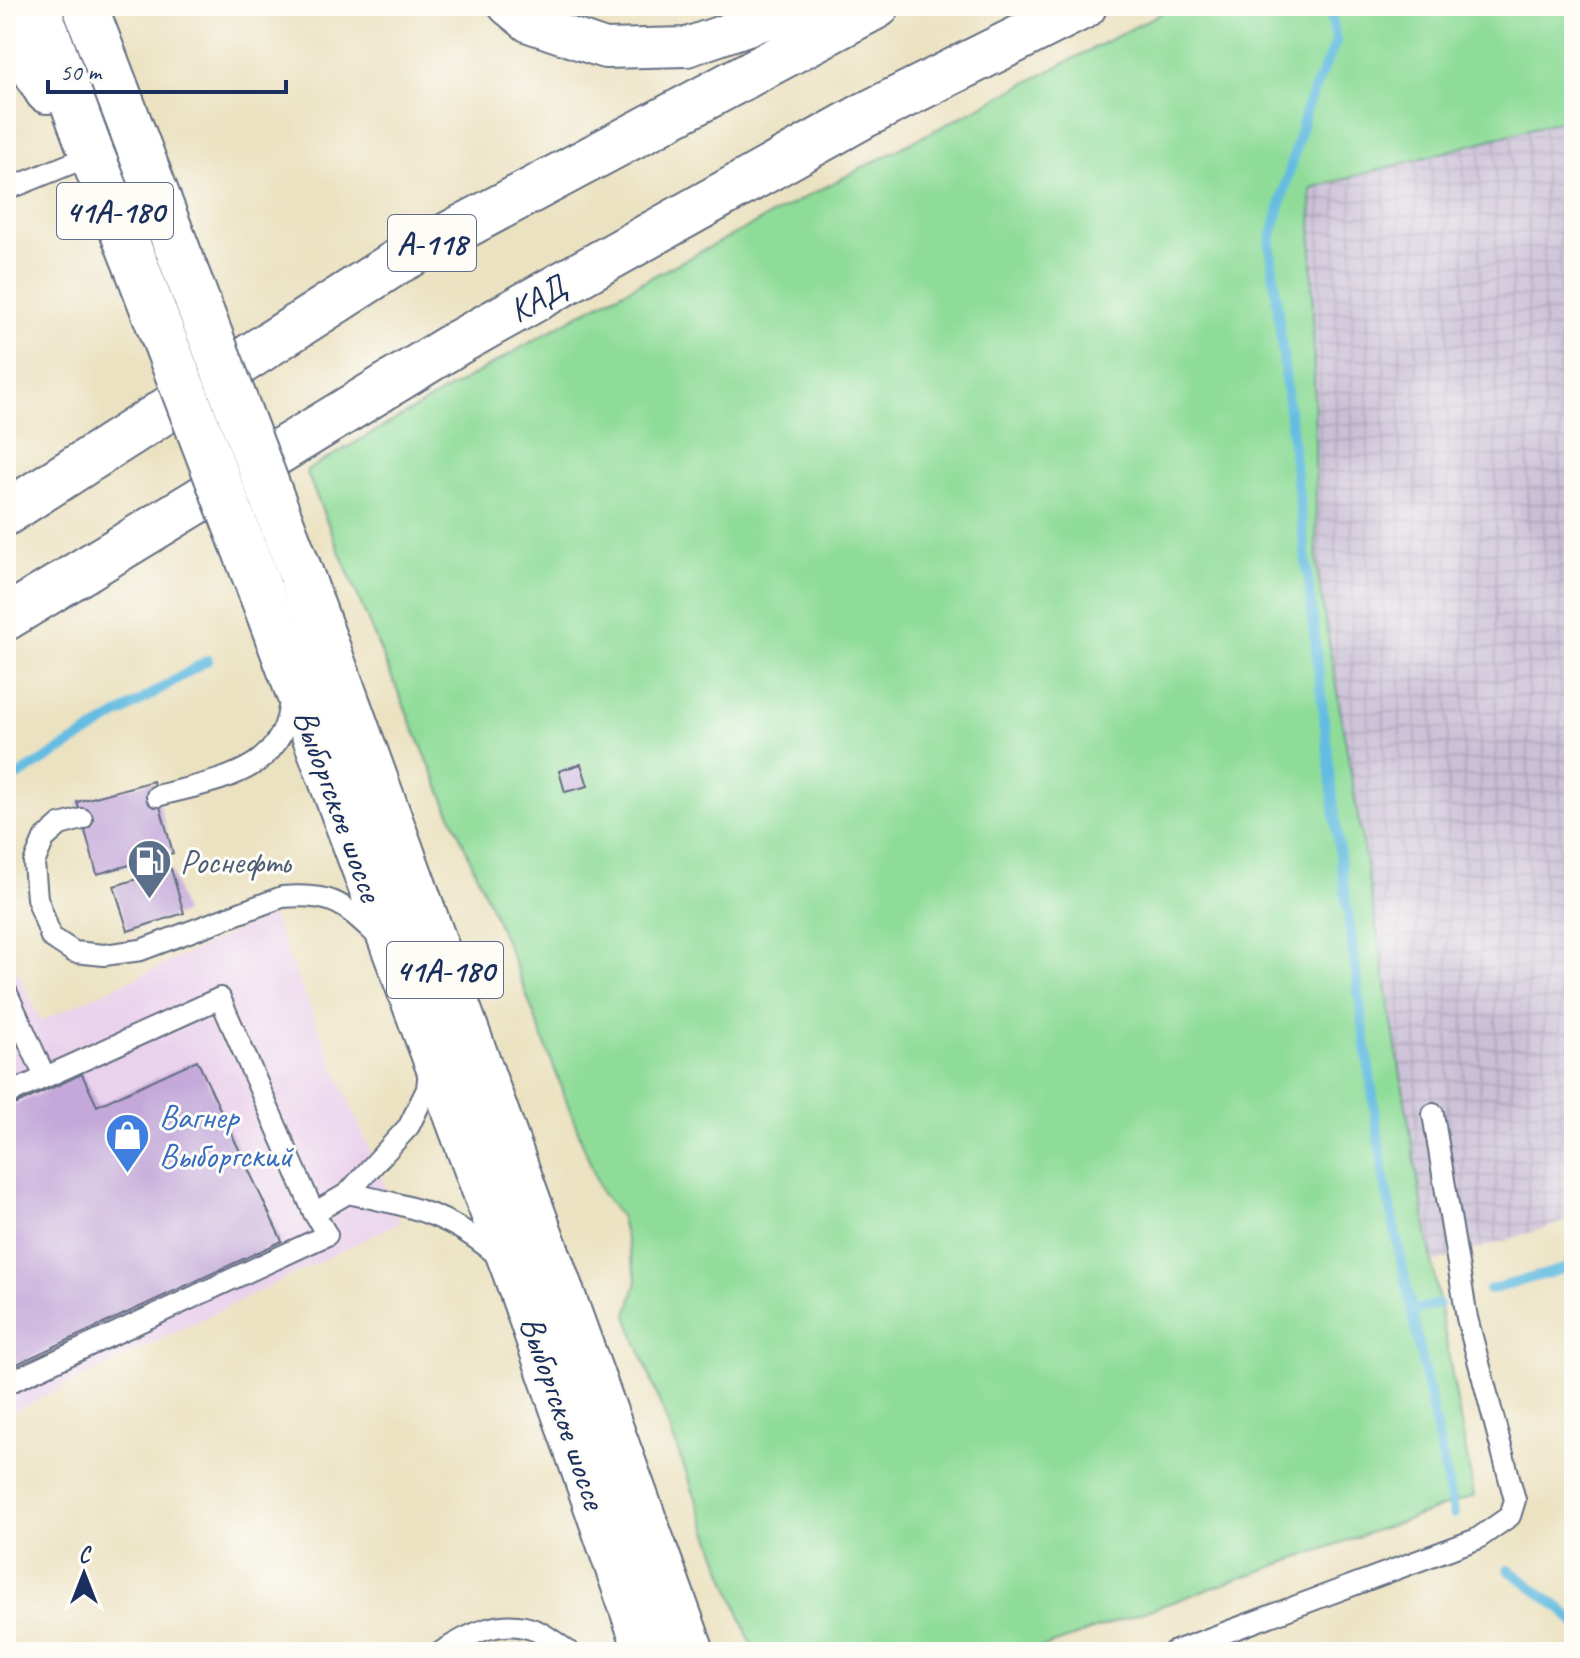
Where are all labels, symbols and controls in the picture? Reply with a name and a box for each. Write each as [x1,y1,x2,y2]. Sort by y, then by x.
scale bar [48,44,286,94]
text: 50 m [60,57,103,87]
road number: 41А-180 [57,183,173,239]
road number: А-118 [388,215,476,271]
street label: КАД [501,264,575,331]
street label: Выборгское шоссе [284,703,394,909]
fuel station icon: Роснефть [125,837,173,900]
place label: Роснефть [180,840,293,883]
road number: 41А-180 [387,942,503,998]
place label: Вагнер Выборгский [159,1095,294,1177]
shop icon: Вагнер Выборгский [104,1112,152,1175]
street label: Выборгское шоссе [510,1310,617,1516]
north arrow [44,1534,124,1614]
text: С [79,1541,93,1569]

